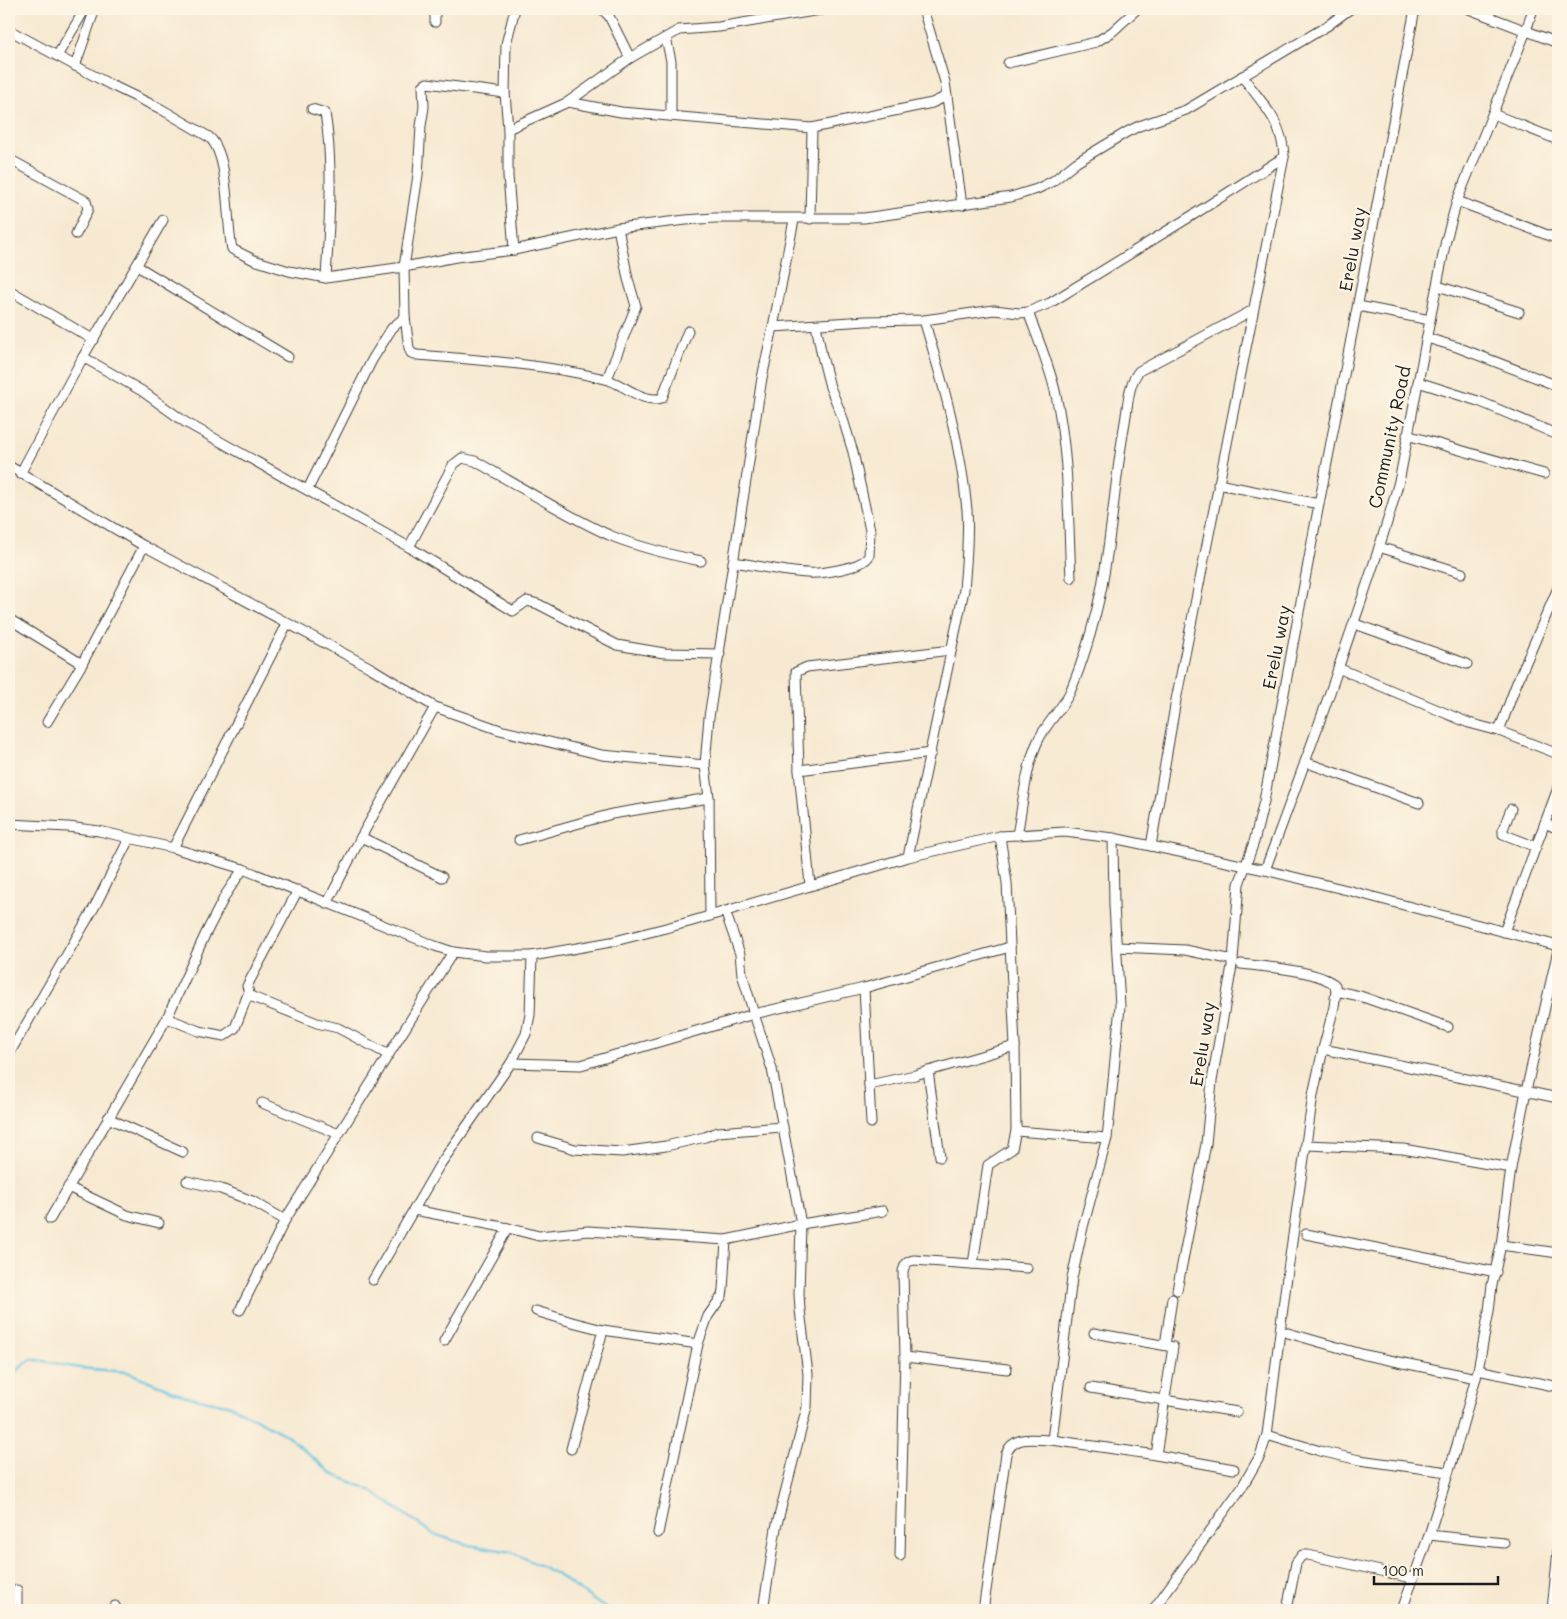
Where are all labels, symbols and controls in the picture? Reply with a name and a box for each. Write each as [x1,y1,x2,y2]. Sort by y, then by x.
street label: Erelu way [1333,205,1371,293]
street label: Community Road [1362,363,1416,511]
street label: Erelu way [1256,603,1296,691]
street label: Erelu way [1183,1000,1221,1088]
scale bar [1374,1554,1498,1586]
text: 100 m [1382,1560,1424,1580]

